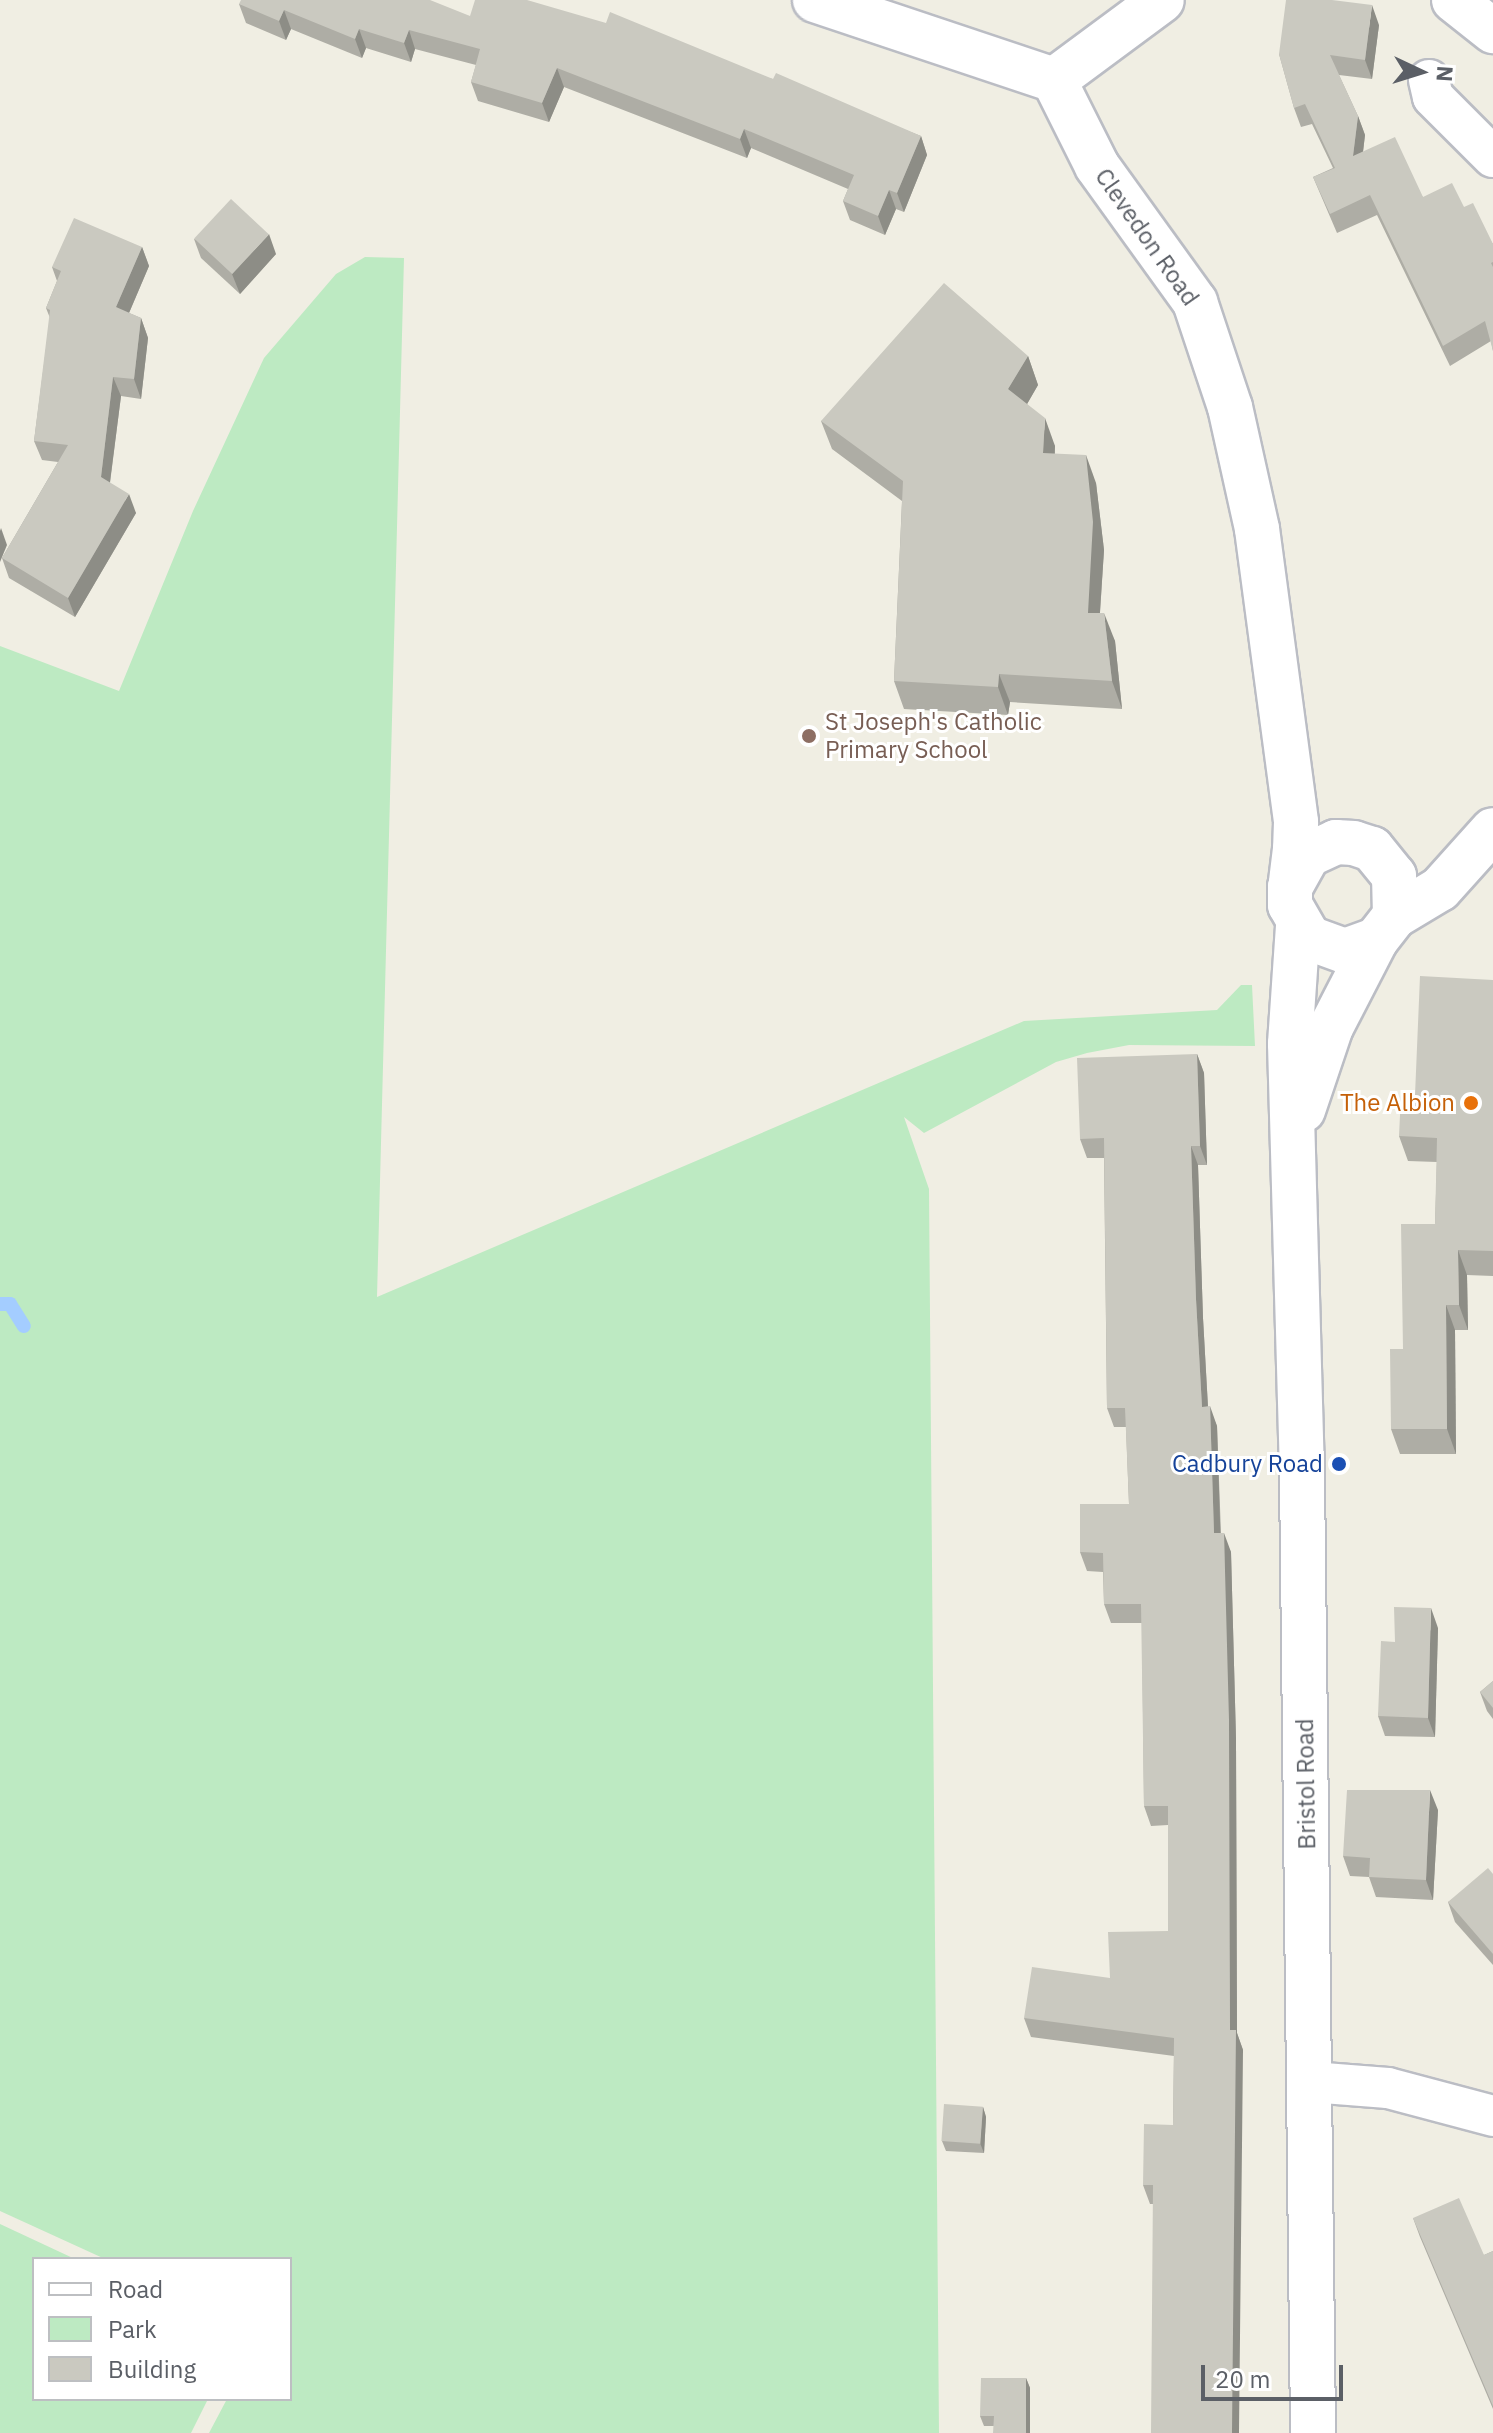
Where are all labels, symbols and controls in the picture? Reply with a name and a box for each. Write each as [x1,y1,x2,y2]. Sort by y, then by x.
north arrow [1381,32,1461,112]
text: N [1430,65,1460,83]
street label: Clevedon Road [1089,163,1205,311]
place label: St Joseph's Catholic Primary School [825,708,1042,764]
marker: St Joseph's Catholic Primary School [800,727,818,745]
place label: The Albion [1340,1089,1455,1117]
marker: The Albion [1462,1094,1480,1112]
place label: Cadbury Road [1172,1450,1323,1478]
marker: Cadbury Road [1330,1455,1348,1473]
street label: Bristol Road [1290,1718,1322,1850]
legend [32,2257,292,2401]
text: Road [108,2273,163,2305]
text: Park [108,2313,157,2345]
scale bar [1205,2349,1347,2399]
text: Building [108,2353,196,2385]
text: 20 m [1215,2363,1270,2395]

